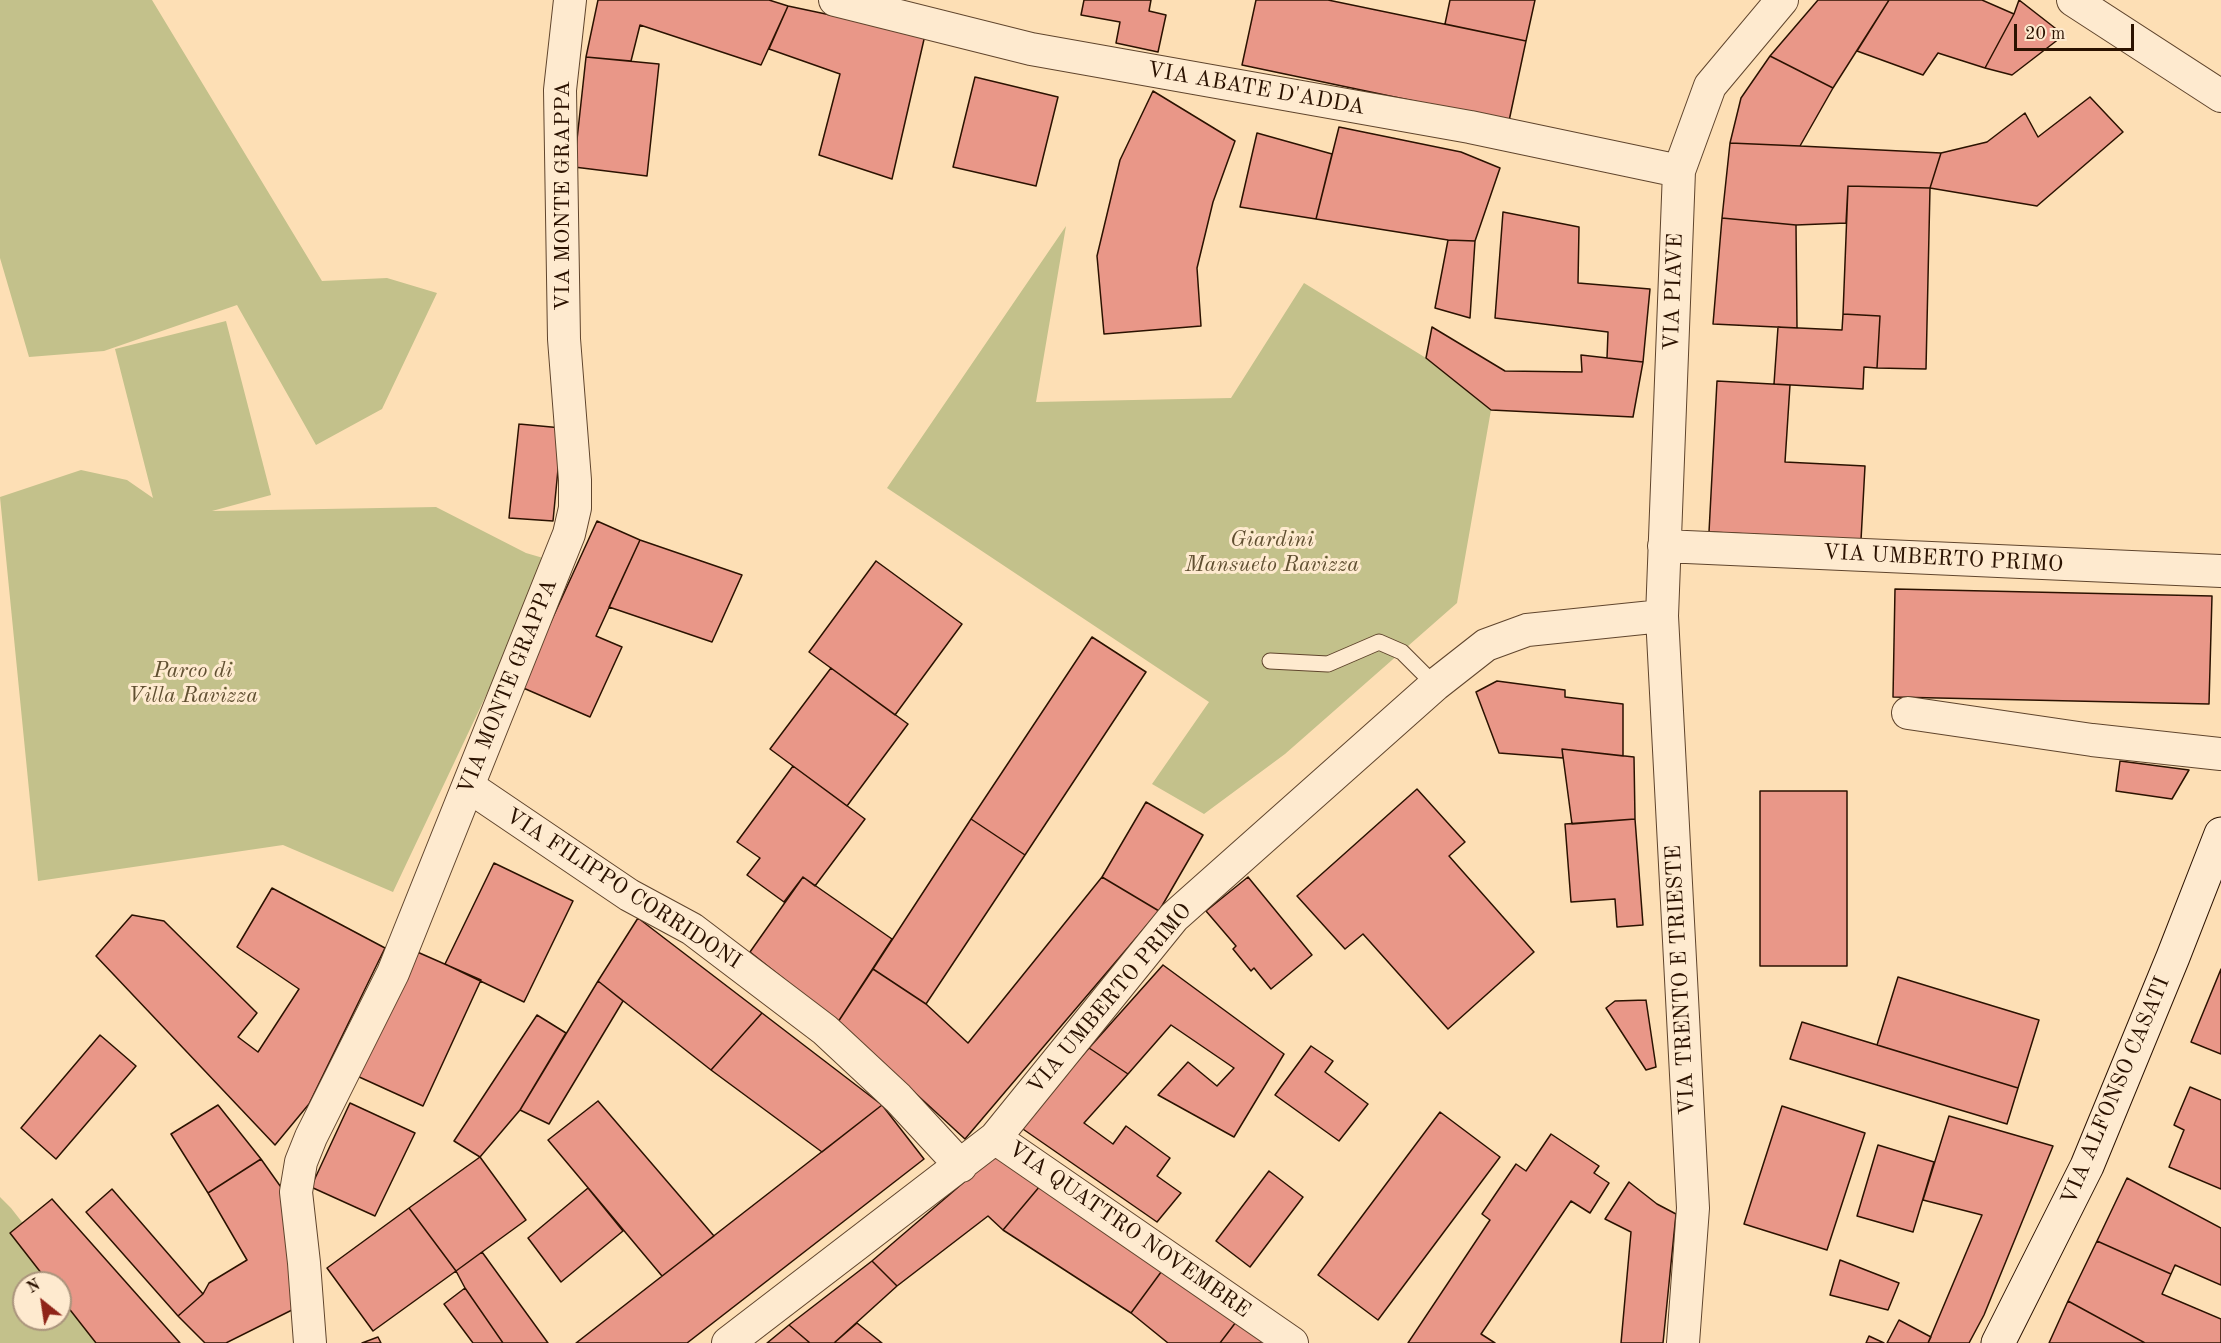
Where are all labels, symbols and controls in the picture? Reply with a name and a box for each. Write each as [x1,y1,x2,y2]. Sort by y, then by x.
scale bar [2017,12,2137,50]
text: 20 m [2025,25,2065,43]
street label: VIA ABATE D'ADDA [1145,57,1367,121]
street label: VIA MONTE GRAPPA [550,81,576,311]
street label: VIA PIAVE [1659,233,1689,351]
park label: Giardini Mansueto Ravizza [1185,527,1359,578]
street label: VIA UMBERTO PRIMO [1822,540,2064,578]
street label: VIA MONTE GRAPPA [453,575,563,799]
park label: Parco di Villa Ravizza [128,658,258,710]
street label: VIA FILIPPO CORRIDONI [500,803,746,975]
street label: VIA TRENTO E TRIESTE [1661,844,1701,1116]
street label: VIA UMBERTO PRIMO [1022,898,1198,1100]
street label: VIA ALFONSO CASATI [2056,973,2176,1209]
street label: VIA QUATTRO NOVEMBRE [1003,1136,1255,1324]
north arrow [12,1271,72,1331]
text: N [25,1277,43,1297]

